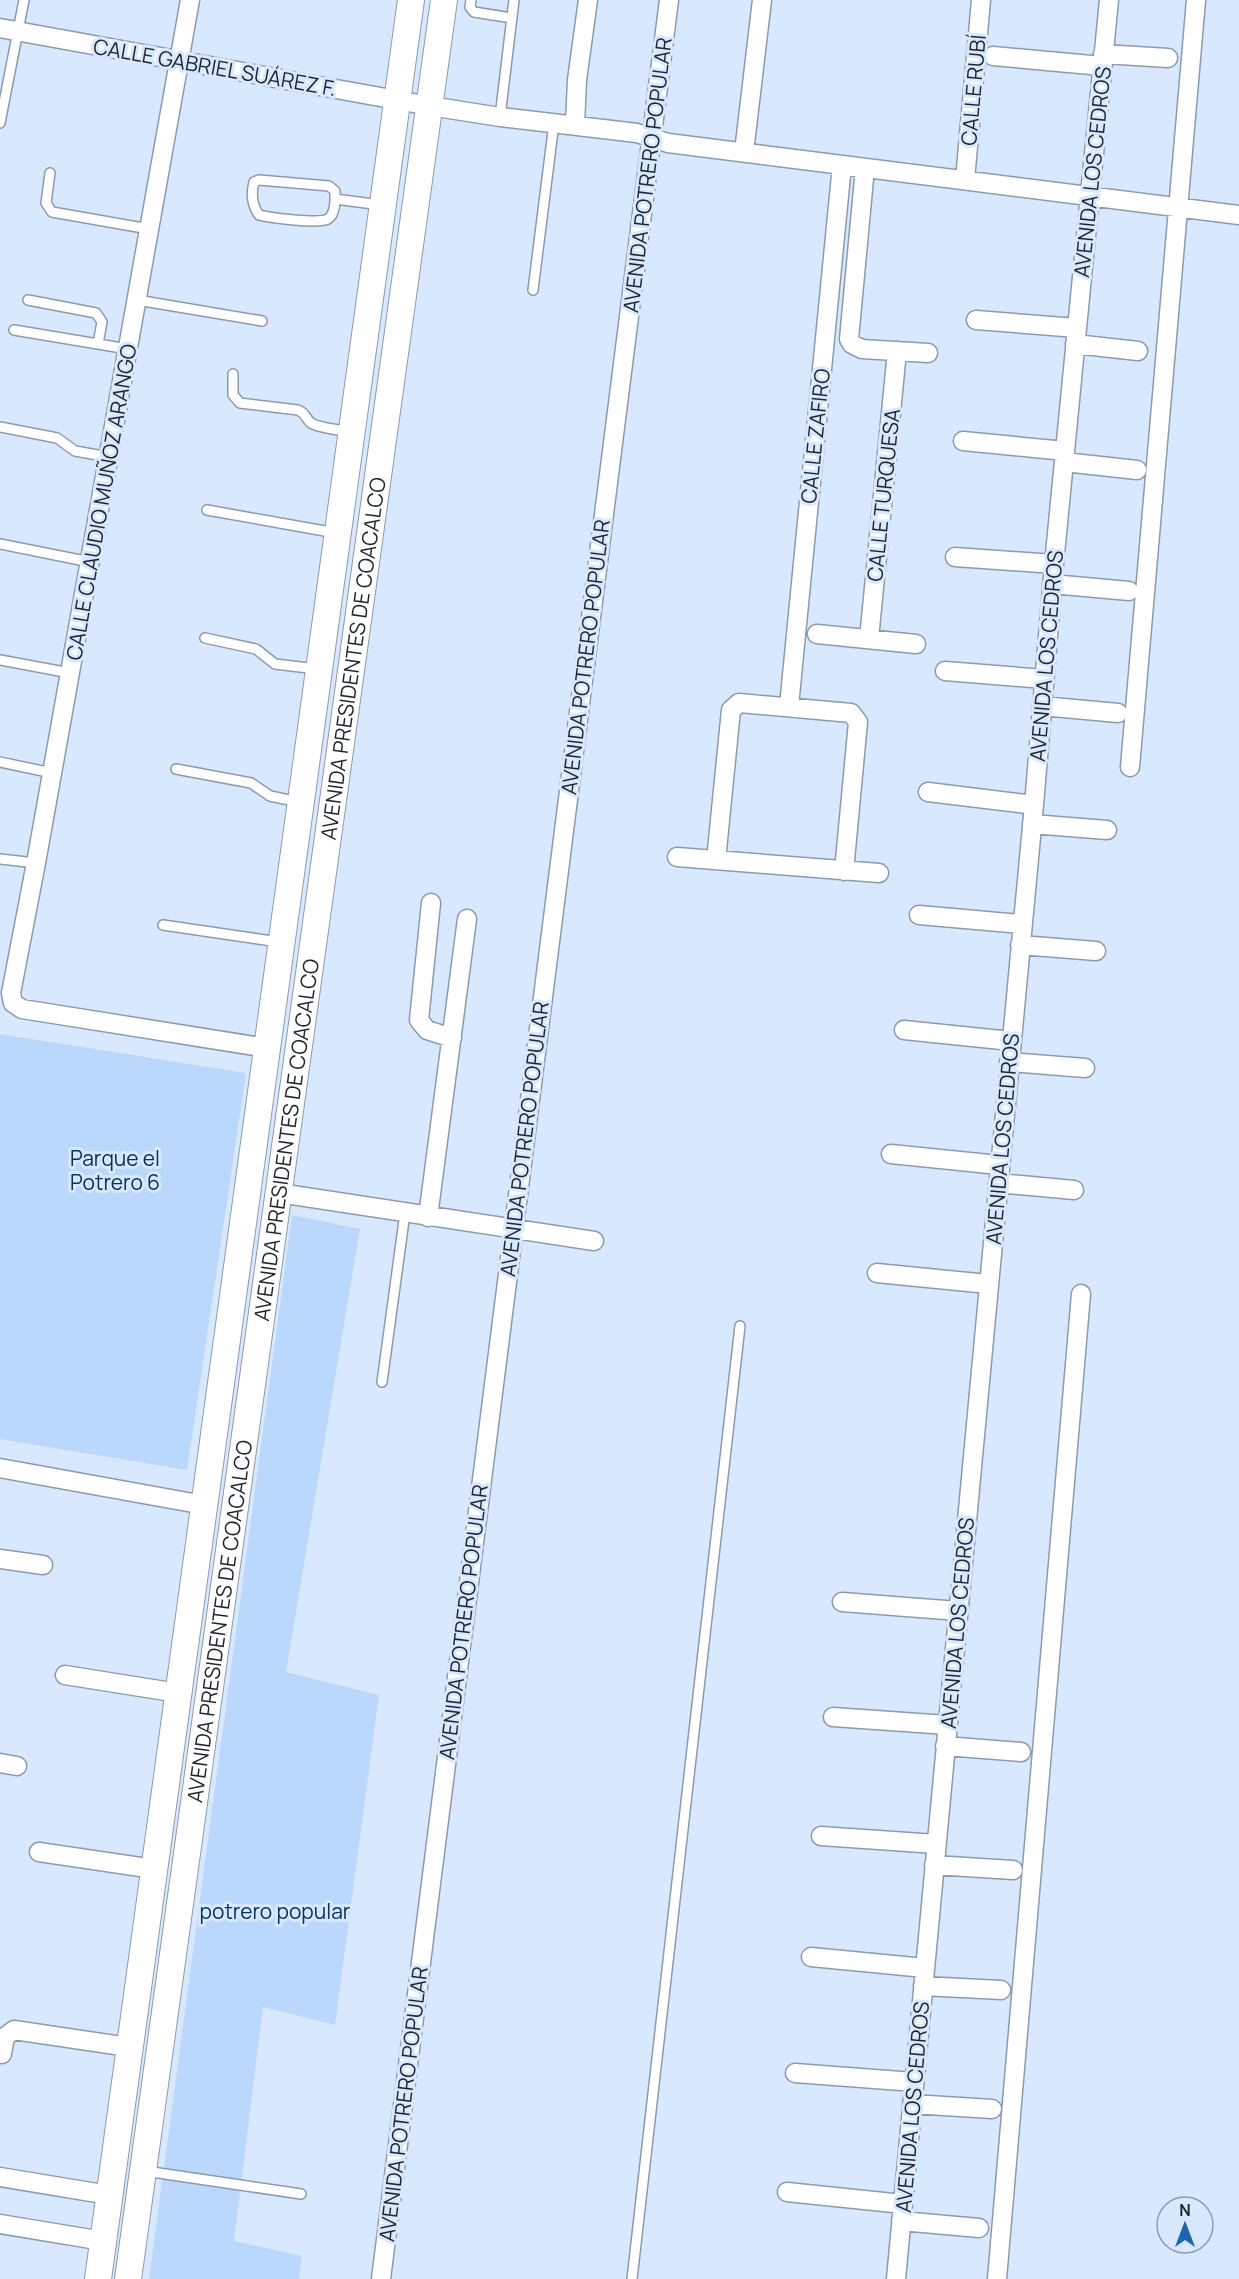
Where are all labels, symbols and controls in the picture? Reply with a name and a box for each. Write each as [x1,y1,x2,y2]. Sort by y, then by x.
street label: CALLE GABRIEL SUÁREZ F. [91,32,339,102]
street label: CALLE RUBÍ [954,33,992,147]
street label: AVENIDA POTRERO POPULAR [616,36,678,314]
street label: AVENIDA LOS CEDROS [1067,65,1117,279]
street label: CALLE CLAUDIO MUÑOZ ARANGO [59,342,143,662]
street label: CALLE ZAFIRO [794,367,836,505]
street label: CALLE TURQUESA [860,407,906,583]
street label: AVENIDA PRESIDENTES DE COACALCO [314,475,392,842]
street label: AVENIDA POTRERO POPULAR [554,518,616,796]
street label: AVENIDA LOS CEDROS [1023,549,1069,763]
street label: AVENIDA PRESIDENTES DE COACALCO [247,957,325,1323]
street label: AVENIDA POTRERO POPULAR [493,1000,555,1278]
street label: AVENIDA LOS CEDROS [979,1032,1025,1246]
park label: Parque el Potrero 6 [70,1144,160,1196]
street label: AVENIDA PRESIDENTES DE COACALCO [180,1438,258,1804]
street label: AVENIDA POTRERO POPULAR [432,1483,494,1761]
street label: AVENIDA LOS CEDROS [934,1516,980,1730]
park label: potrero popular [200,1897,351,1925]
street label: AVENIDA POTRERO POPULAR [372,1965,434,2243]
street label: AVENIDA LOS CEDROS [889,2000,935,2214]
north arrow [1155,2195,1215,2255]
text: N [1179,2199,1191,2221]

